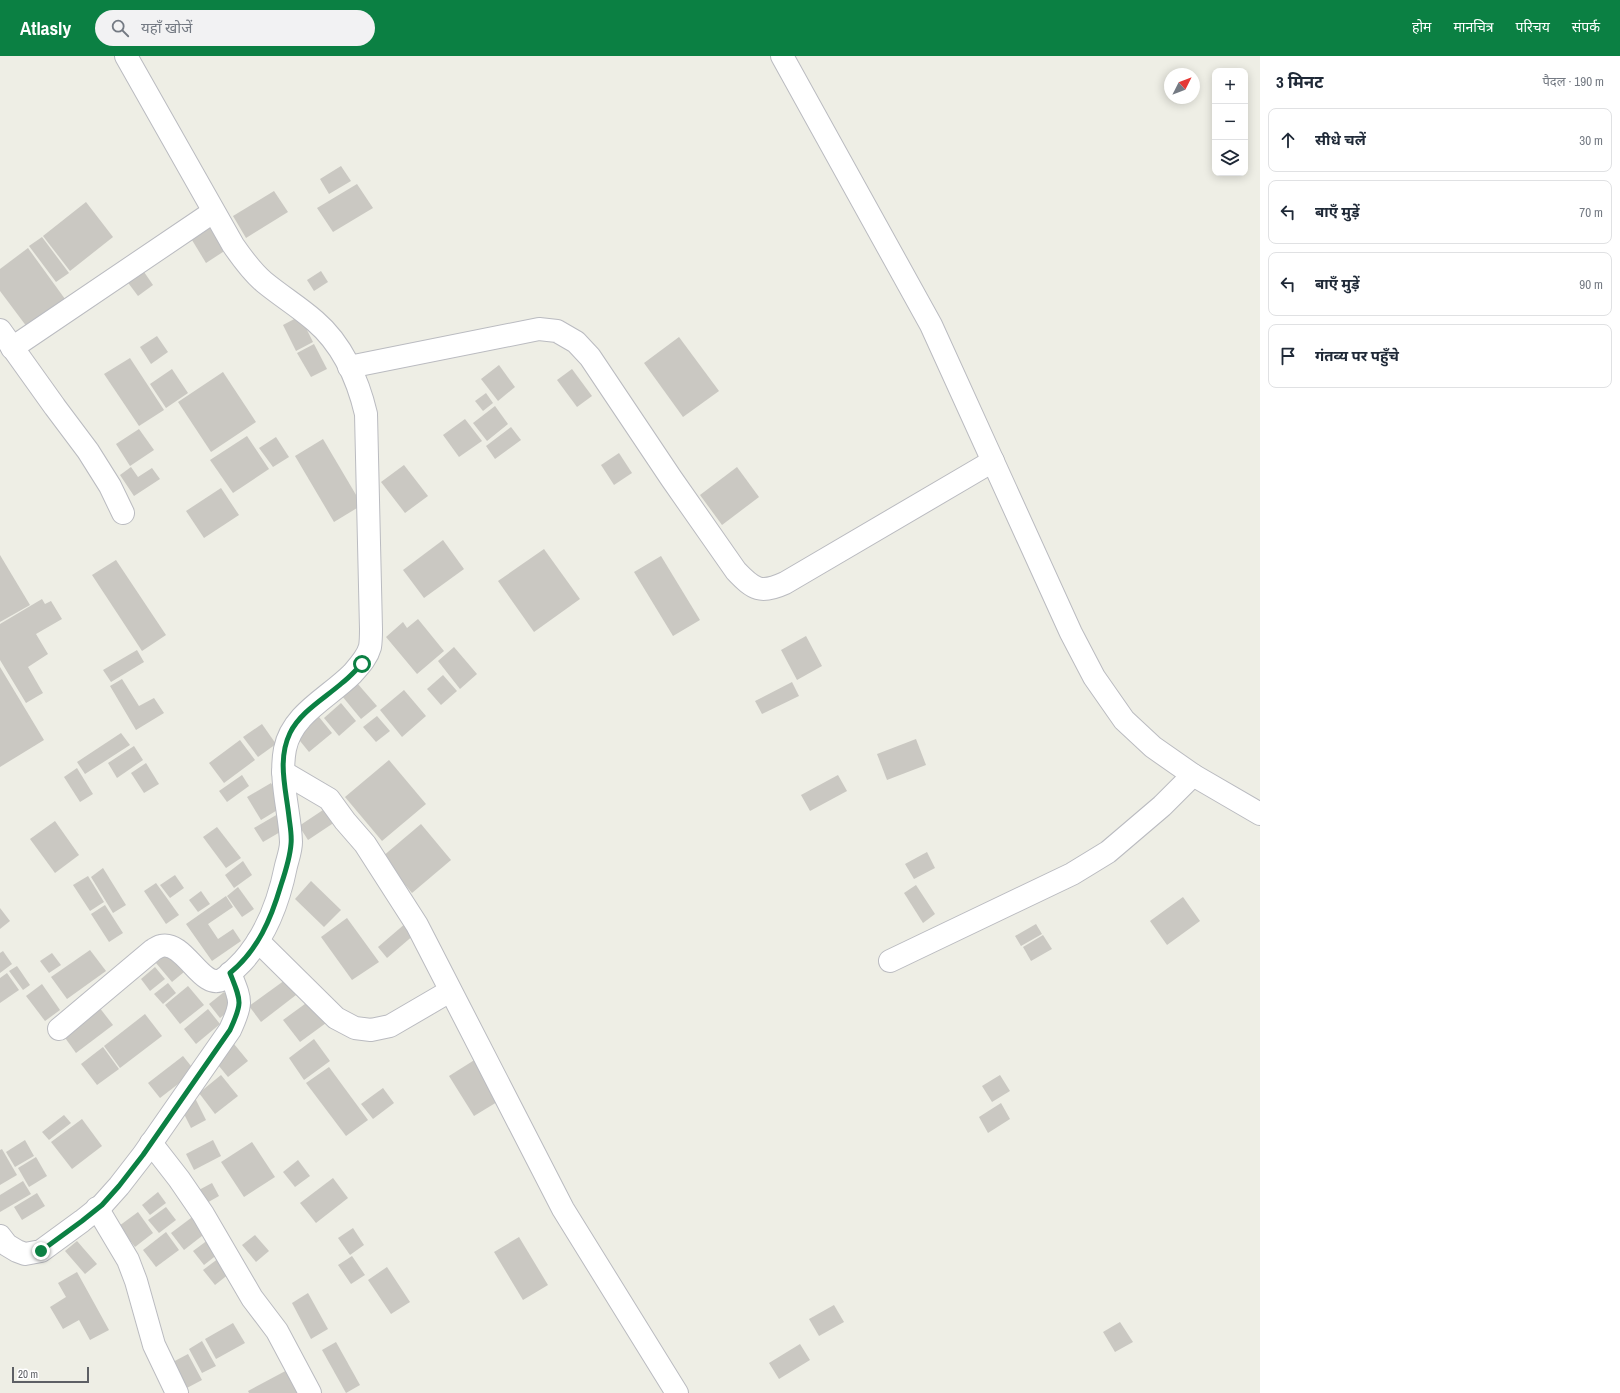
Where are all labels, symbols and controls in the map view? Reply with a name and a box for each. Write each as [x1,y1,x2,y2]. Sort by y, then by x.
search box [95,10,375,46]
text: Atlasly [20,15,71,41]
icon: search [109,17,131,39]
text: यहाँ खोजें [141,17,192,38]
text: होम [1412,18,1431,36]
text: मानचित्र [1453,18,1494,36]
text: परिचय [1516,18,1550,36]
text: संपर्क [1572,18,1600,36]
north arrow [1164,68,1200,104]
map controls [1212,68,1248,176]
button: + [1212,68,1248,104]
text: 3 मिनट [1276,70,1323,93]
text: पैदल · 190 m [1542,73,1604,90]
button: − [1212,104,1248,140]
icon: ahead [1277,129,1299,151]
text: सीधे चलें [1315,129,1366,150]
text: 30 m [1579,132,1603,149]
button: layers [1212,140,1248,176]
icon: left [1277,201,1299,223]
text: बाएँ मुड़ें [1315,201,1360,222]
text: 70 m [1579,204,1603,221]
icon: left [1277,273,1299,295]
text: बाएँ मुड़ें [1315,273,1360,294]
text: 90 m [1579,276,1603,293]
icon: arrive [1277,345,1299,367]
text: गंतव्य पर पहुँचे [1315,345,1399,366]
route start [353,655,371,673]
route end [32,1242,50,1260]
scale bar [12,1365,89,1384]
text: 20 m [18,1367,38,1381]

